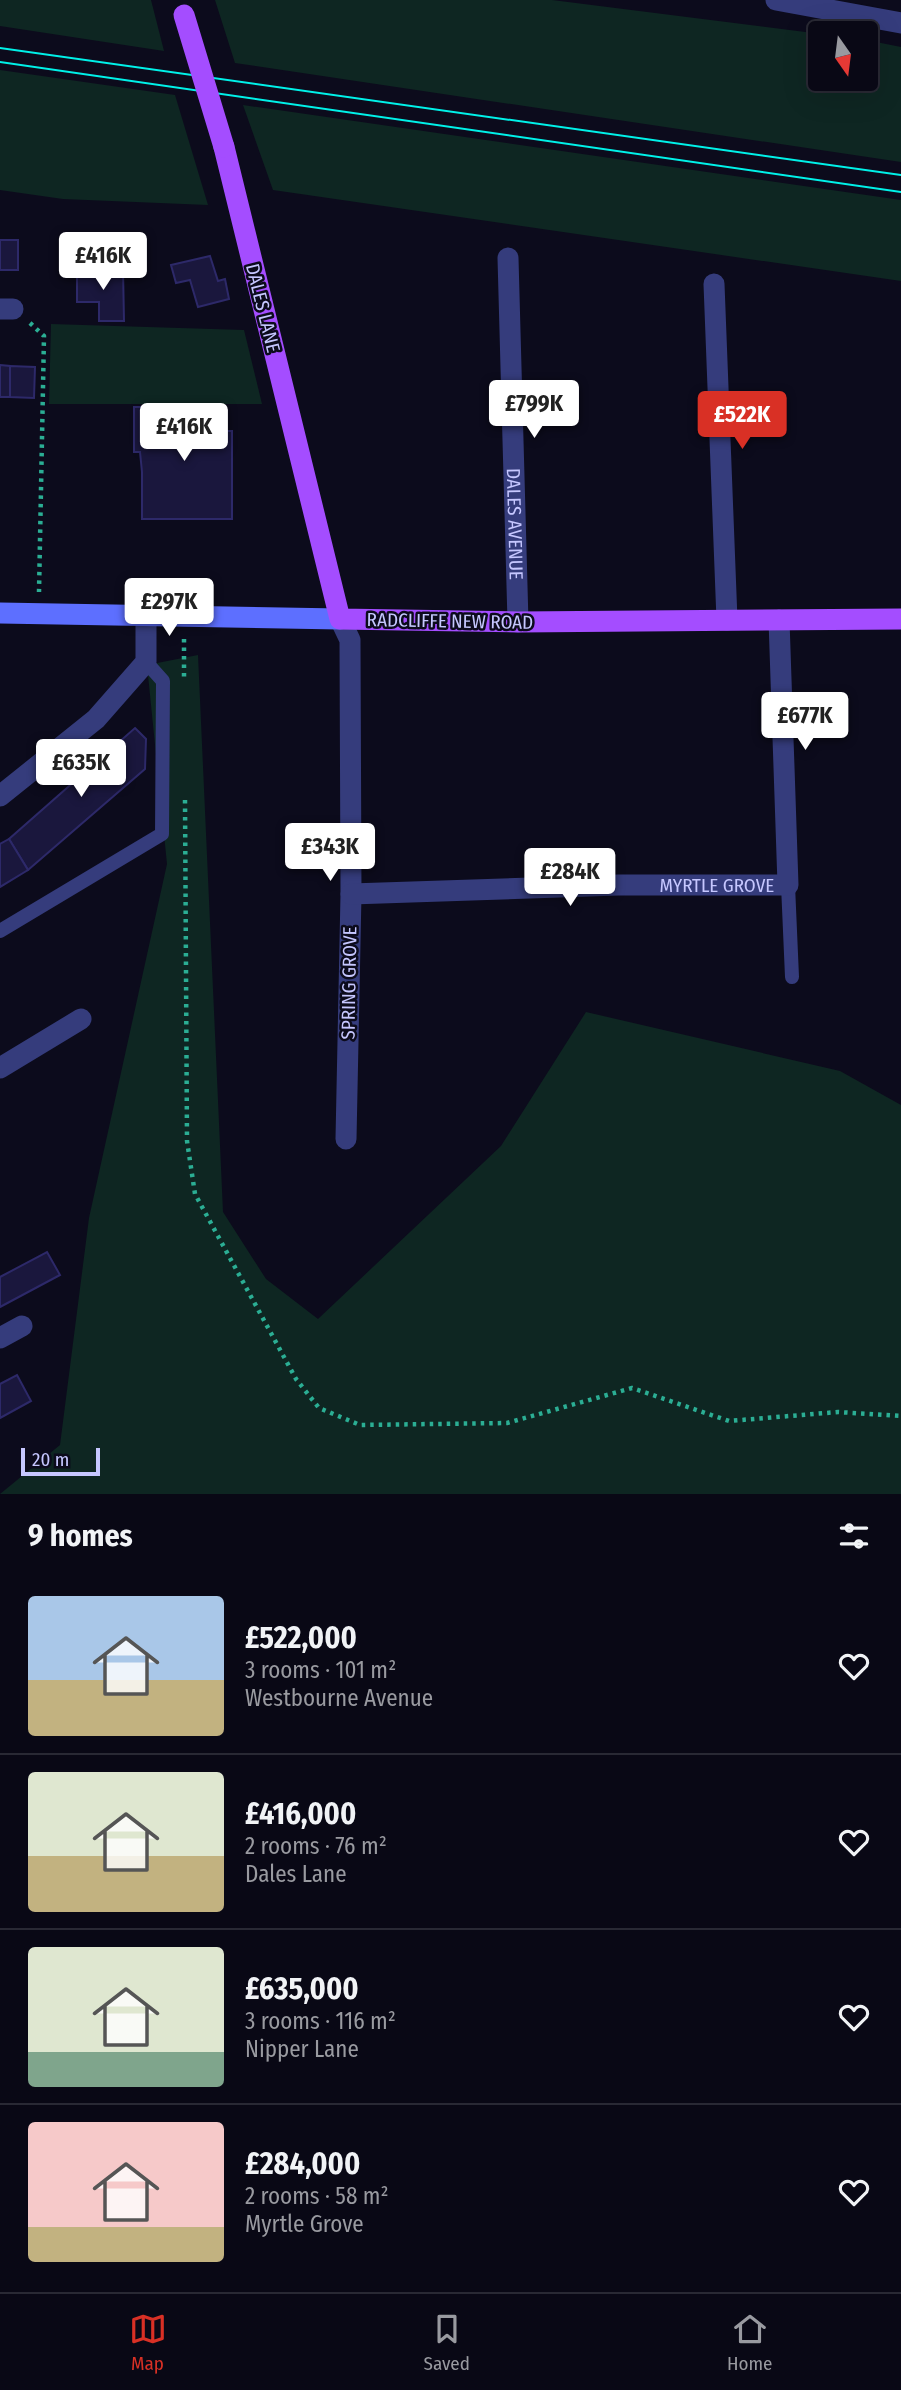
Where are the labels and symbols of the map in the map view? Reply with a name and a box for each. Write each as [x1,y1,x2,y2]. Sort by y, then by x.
north arrow [808,21,878,91]
pin: £416K [54,232,152,292]
street label: DALES LANE [241,261,285,355]
pin: £799K [485,380,583,440]
pin: £522K [693,392,791,451]
pin: £416K [135,404,233,463]
street label: DALES AVENUE [502,468,528,580]
pin: £297K [120,578,218,638]
street label: RADCLIFFE NEW ROAD [367,608,533,634]
pin: £677K [756,692,854,752]
pin: £635K [32,740,130,799]
pin: £343K [281,824,379,883]
pin: £284K [521,848,619,908]
street label: MYRTLE GROVE [659,874,774,897]
street label: SPRING GROVE [337,926,361,1040]
scale bar [21,1445,100,1477]

